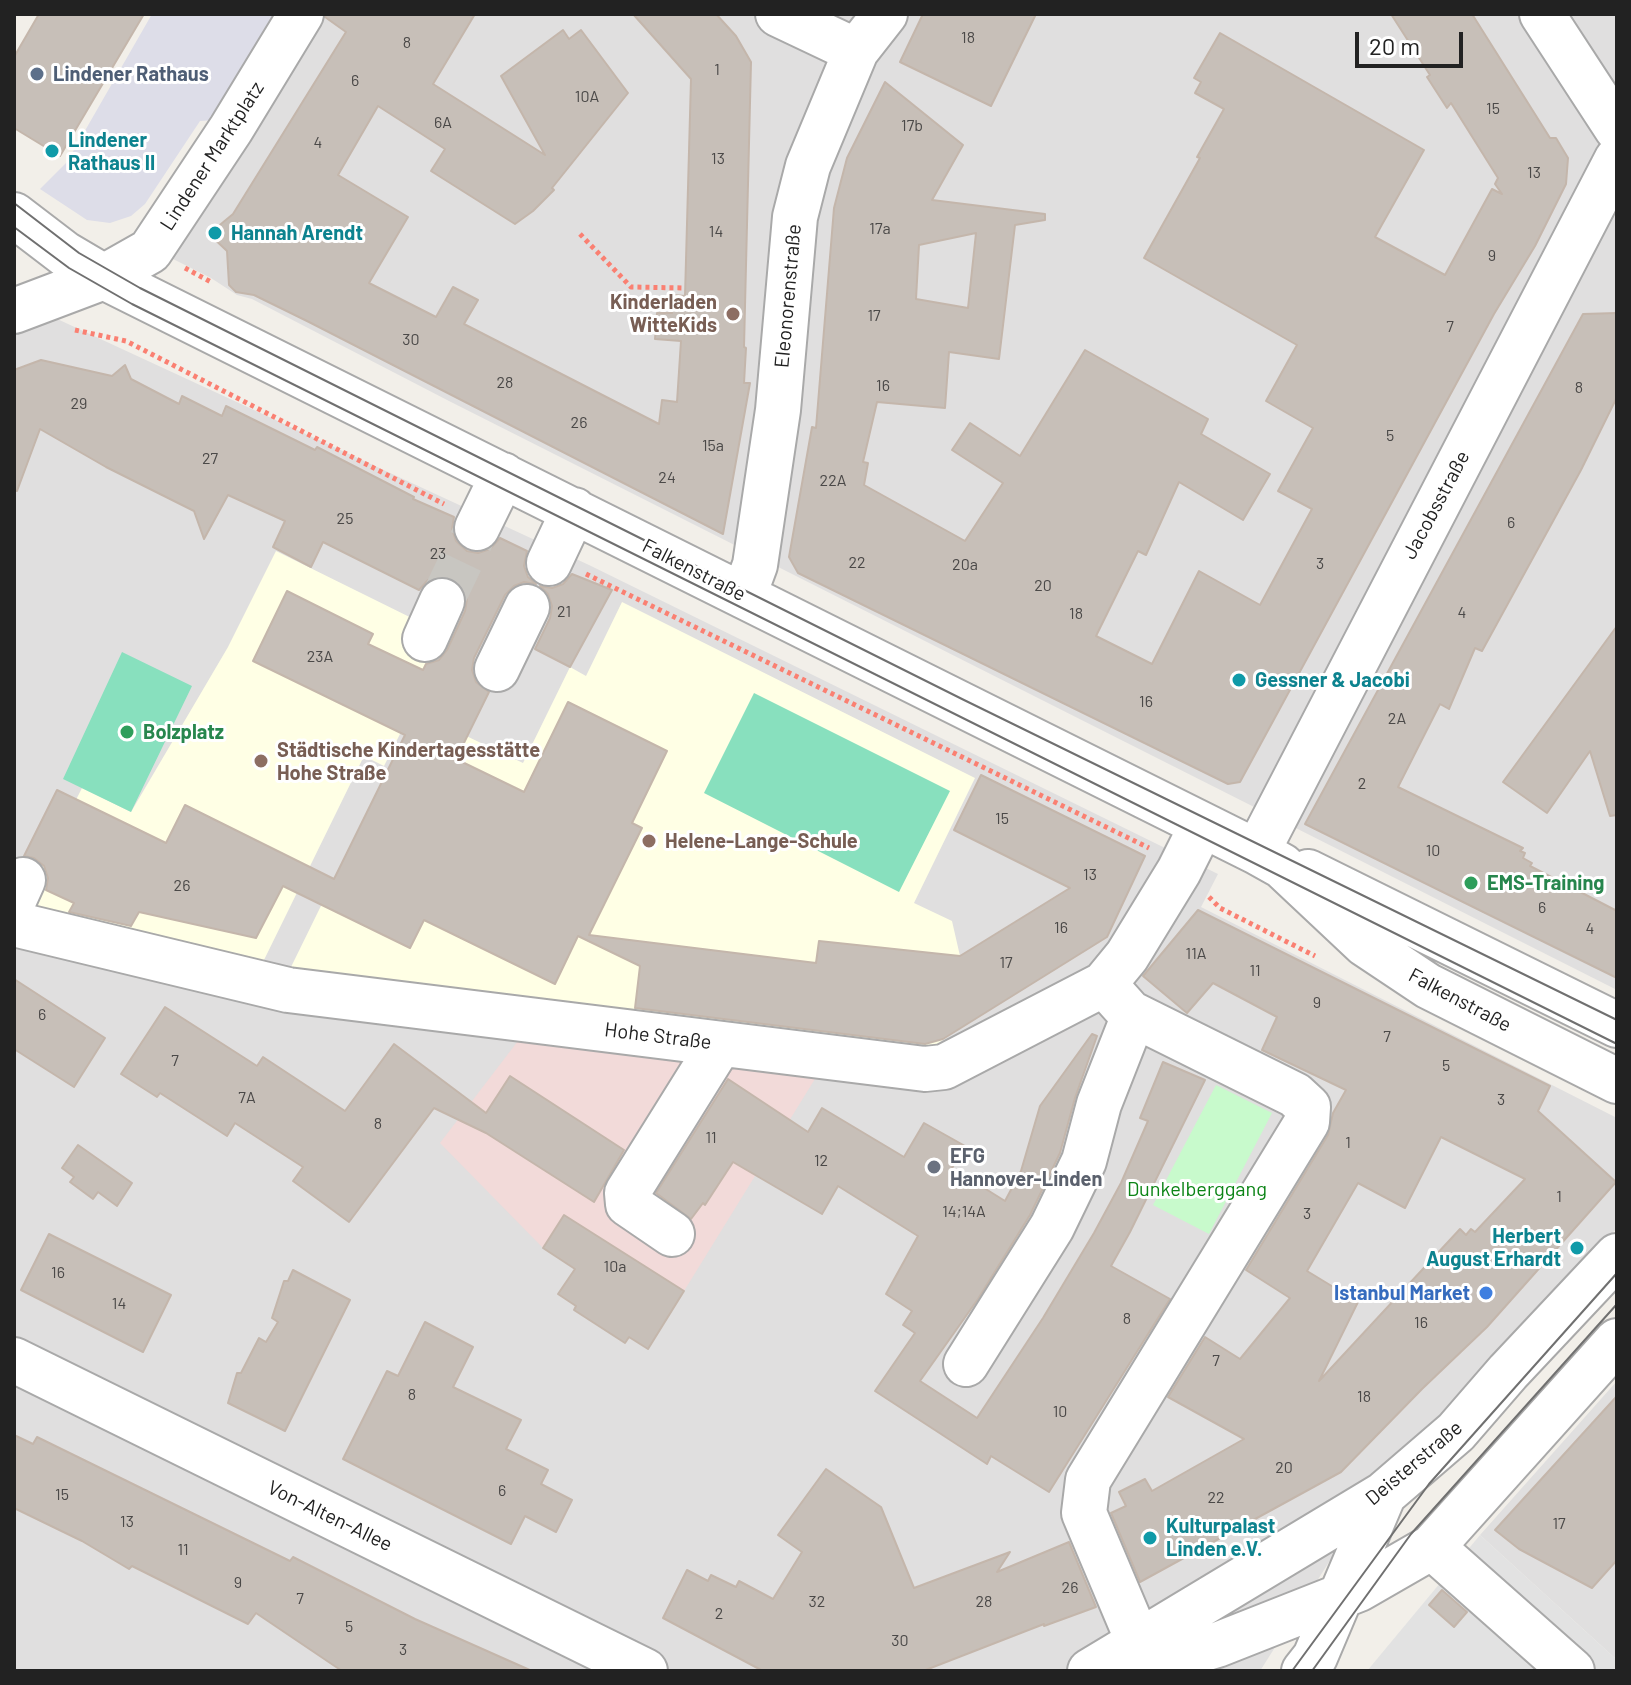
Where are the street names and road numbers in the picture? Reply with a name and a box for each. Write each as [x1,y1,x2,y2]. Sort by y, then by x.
street label: Lindener Marktplatz [155,77,269,235]
street label: Eleonorenstraße [770,223,806,369]
street label: Jacobsstraße [1397,447,1475,563]
street label: Falkenstraße [638,534,750,606]
street label: Falkenstraße [1405,963,1515,1037]
street label: Hohe Straße [603,1018,713,1054]
street label: Deisterstraße [1361,1416,1467,1510]
street label: Von-Alten-Allee [264,1475,396,1557]

